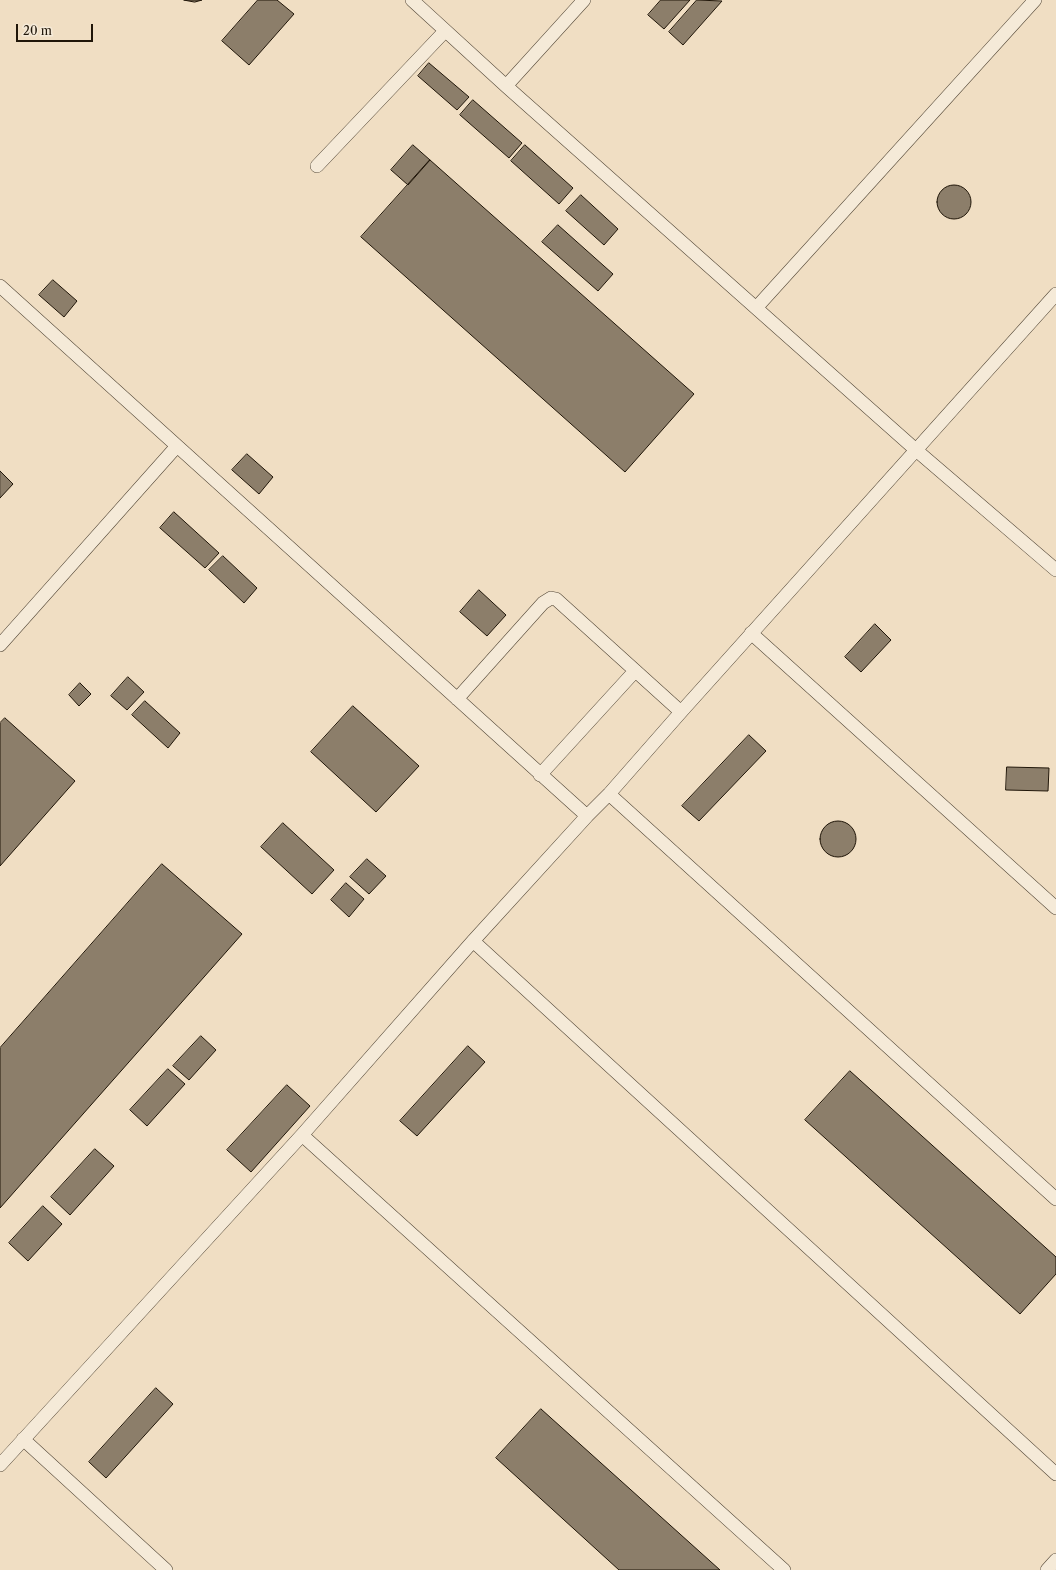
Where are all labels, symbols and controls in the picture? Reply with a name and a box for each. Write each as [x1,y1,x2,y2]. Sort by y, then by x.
scale bar [18,16,95,42]
text: 20 m [23,23,52,38]

